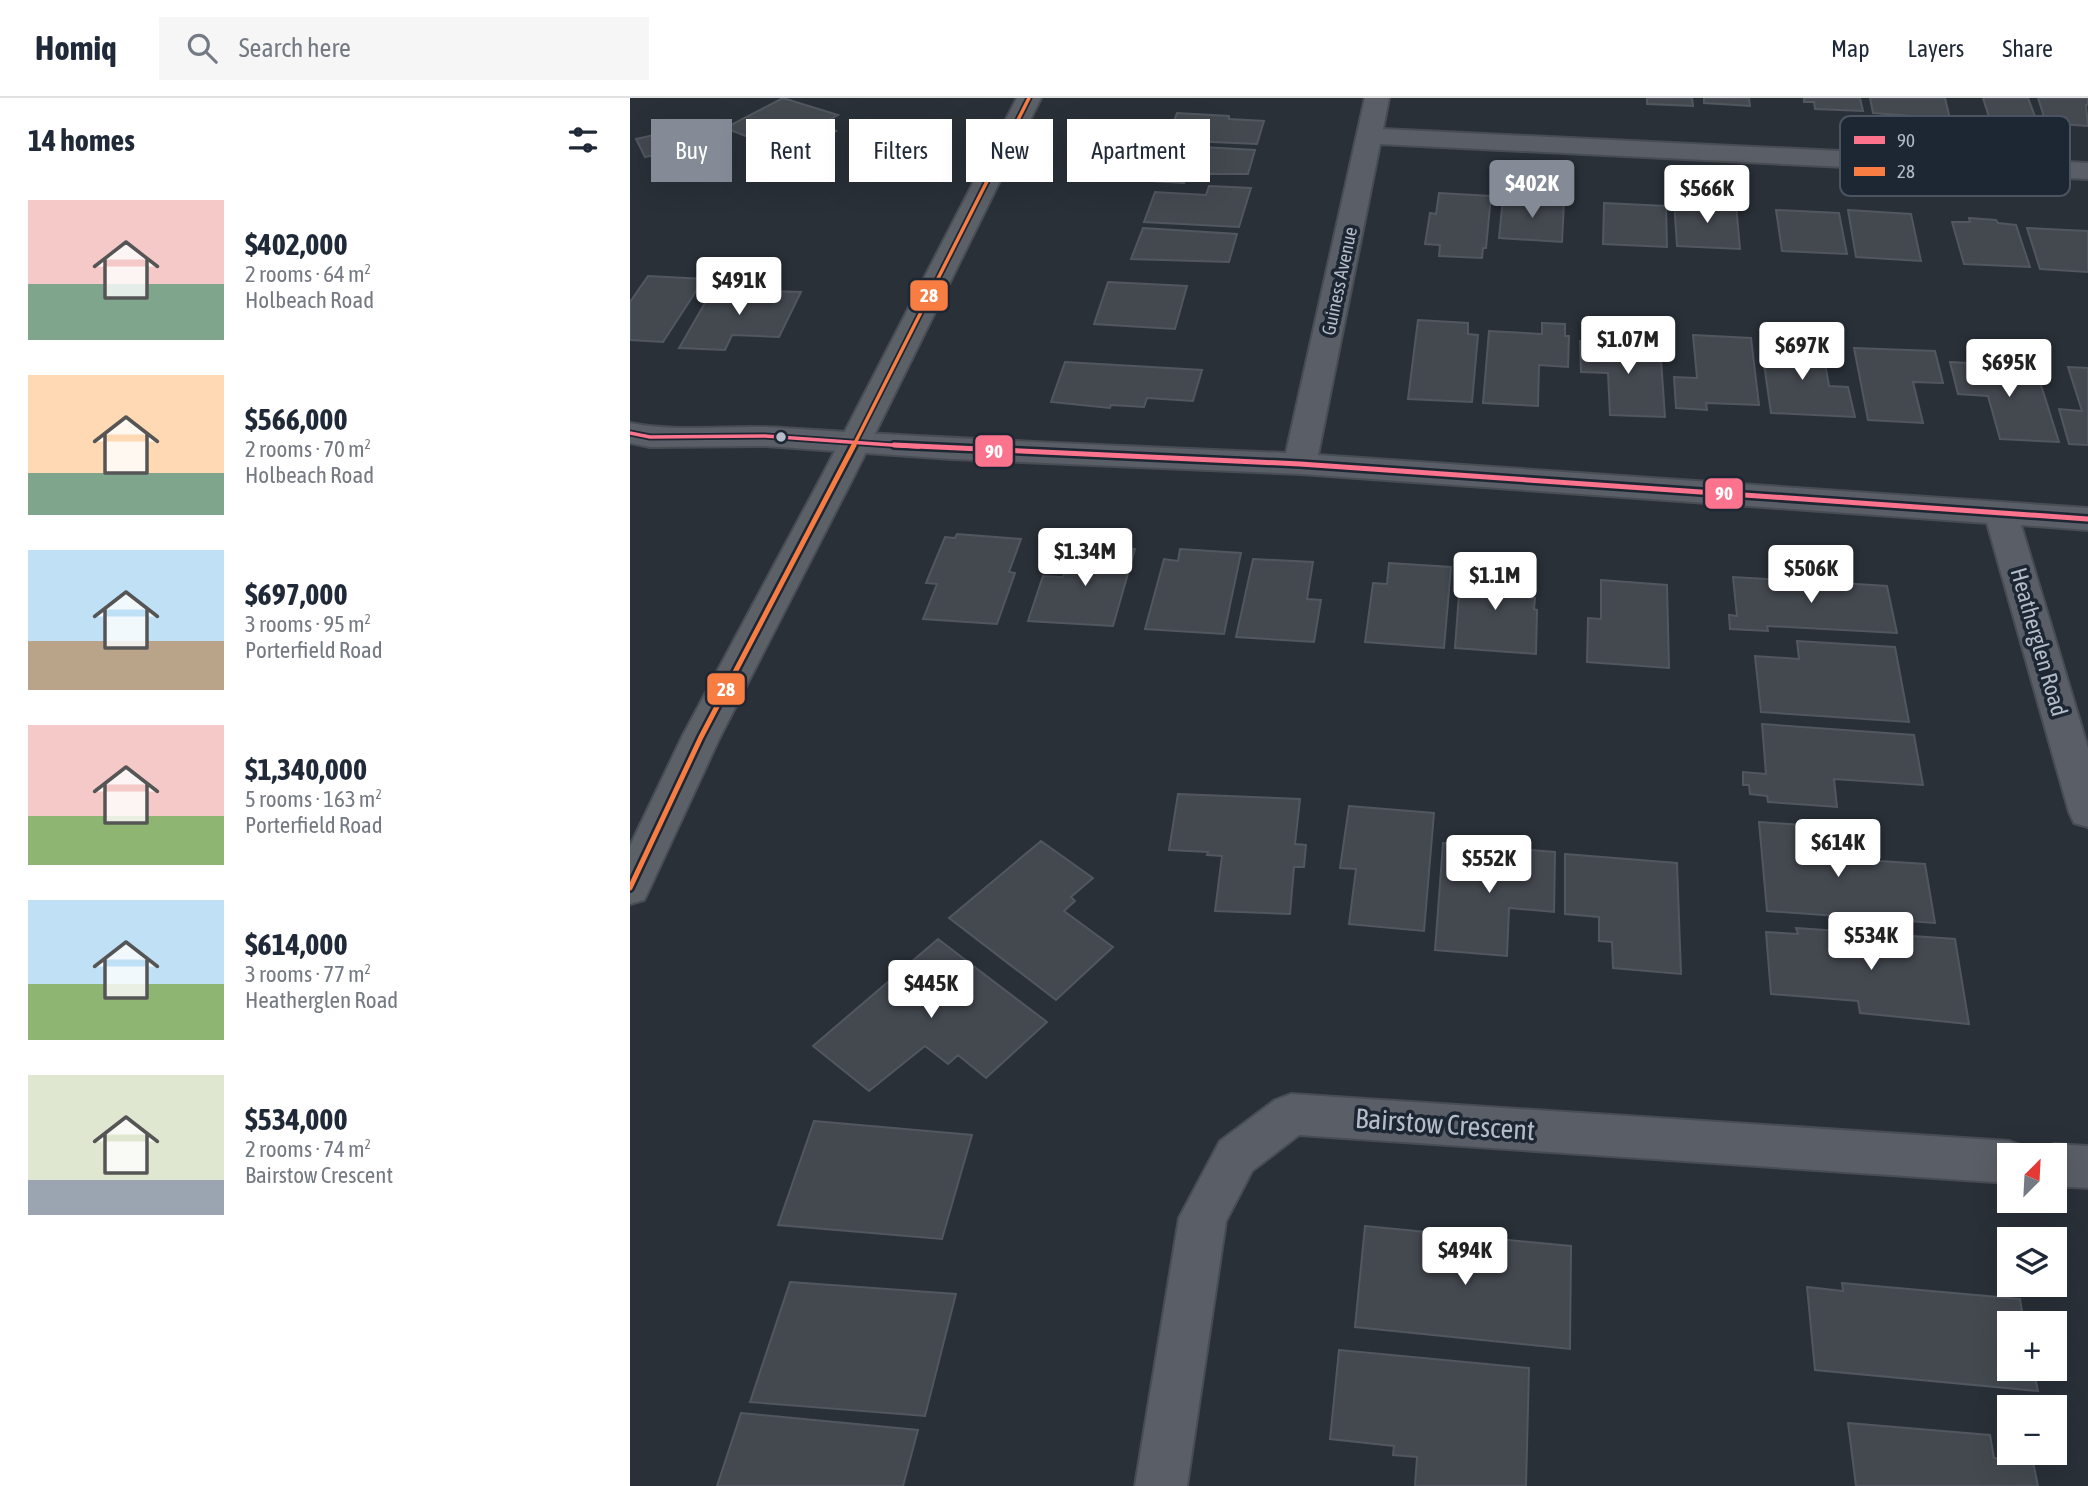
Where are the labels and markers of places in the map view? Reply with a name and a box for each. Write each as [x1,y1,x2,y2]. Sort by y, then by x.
pin: $402K [1483,160,1581,220]
pin: $566K [1658,166,1756,225]
pin: $491K [690,258,788,317]
pin: $1.07M [1571,316,1685,376]
pin: $697K [1753,322,1851,382]
pin: $695K [1960,340,2058,399]
unlabelled marker [774,430,788,444]
pin: $1.34M [1028,528,1142,588]
pin: $506K [1762,546,1860,605]
pin: $1.1M [1446,552,1544,612]
pin: $614K [1789,820,1887,879]
pin: $552K [1440,836,1538,895]
pin: $534K [1822,912,1920,972]
pin: $445K [882,960,980,1020]
pin: $494K [1416,1228,1514,1287]

